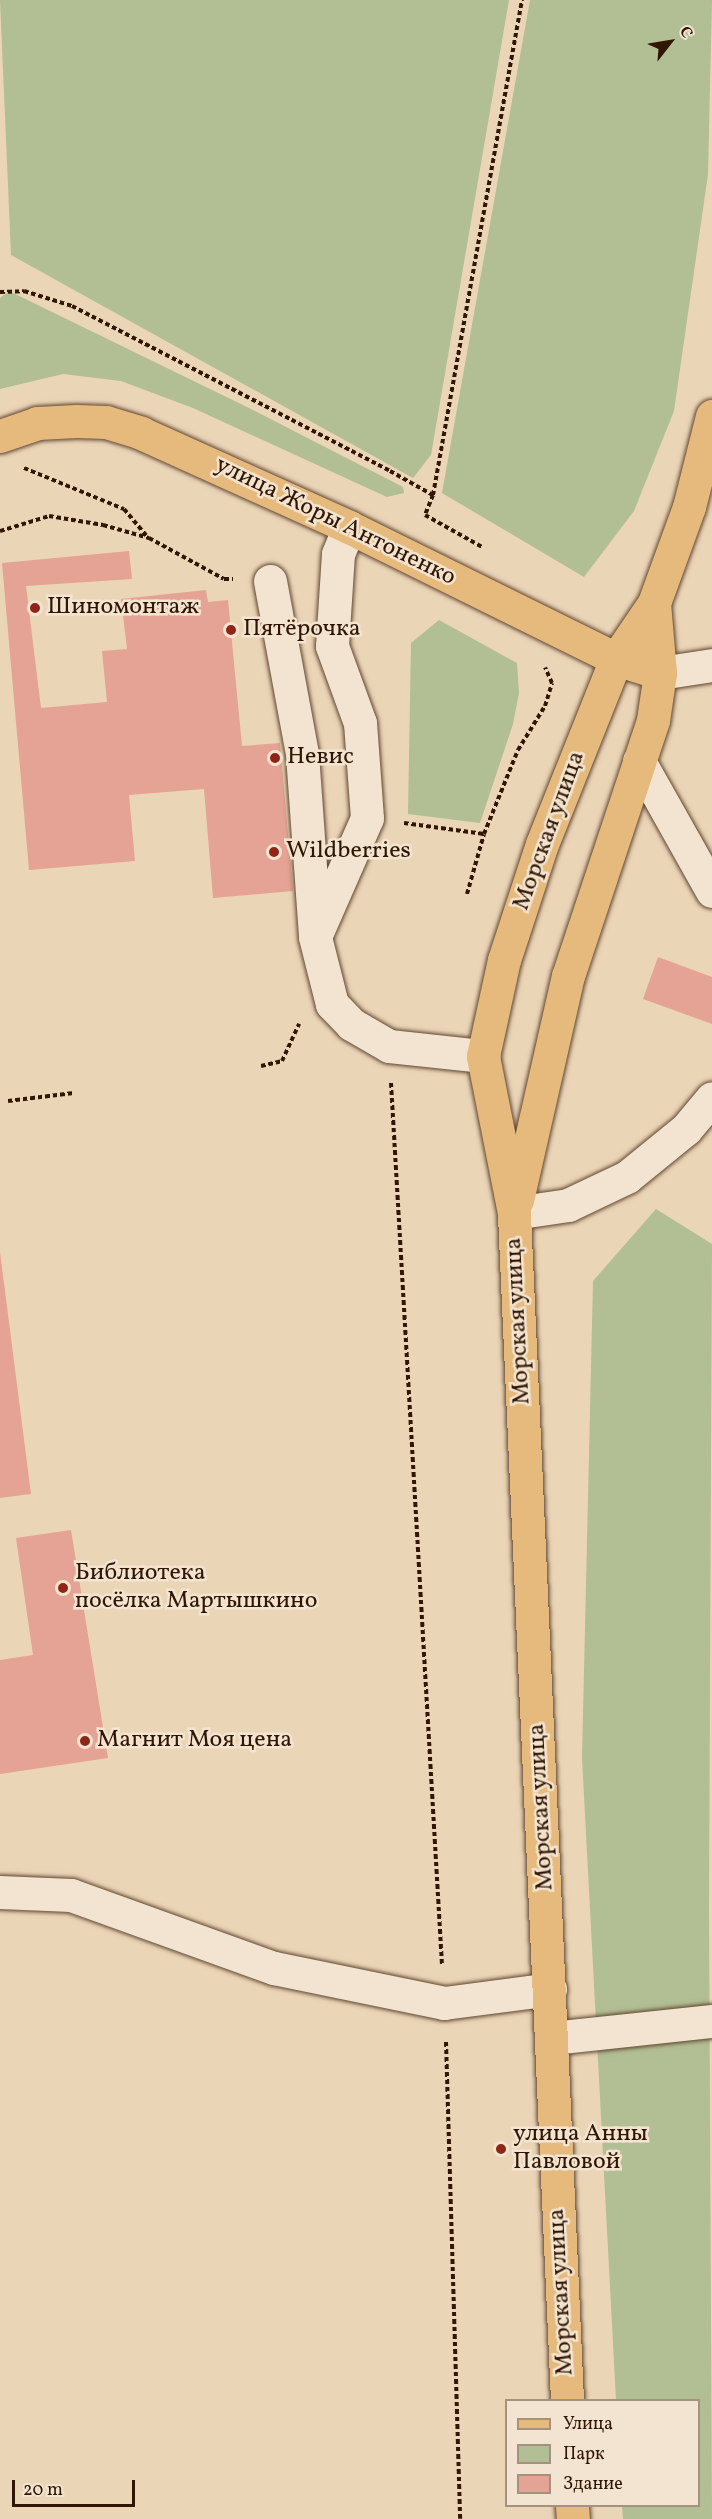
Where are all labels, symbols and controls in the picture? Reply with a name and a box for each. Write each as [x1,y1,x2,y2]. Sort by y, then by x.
north arrow [640,12,700,72]
text: С [673,23,698,43]
street label: улица Жоры Антоненко [210,451,460,593]
place label: Шиномонтаж [47,594,199,622]
marker: Шиномонтаж [28,601,42,615]
place label: Пятёрочка [243,616,361,644]
marker: Пятёрочка [224,623,238,637]
place label: Невис [287,744,354,772]
street label: Морская улица [508,747,592,915]
marker: Невис [268,751,282,765]
place label: Wildberries [286,838,411,866]
marker: Wildberries [267,845,281,859]
street label: Морская улица [500,1236,538,1406]
place label: Библиотека посёлка Мартышкино [75,1560,317,1616]
marker: Библиотека посёлка Мартышкино [56,1581,70,1595]
street label: Морская улица [523,1722,561,1892]
place label: Магнит Моя цена [97,1727,292,1755]
marker: Магнит Моя цена [78,1734,92,1748]
place label: улица Анны Павловой [513,2121,648,2177]
marker: улица Анны Павловой [494,2142,508,2156]
street label: Морская улица [543,2207,581,2377]
legend [505,2399,700,2507]
text: Улица [563,2412,613,2437]
text: Парк [563,2442,605,2467]
scale bar [15,2468,138,2506]
text: Здание [563,2472,623,2497]
text: 20 m [23,2478,63,2503]

